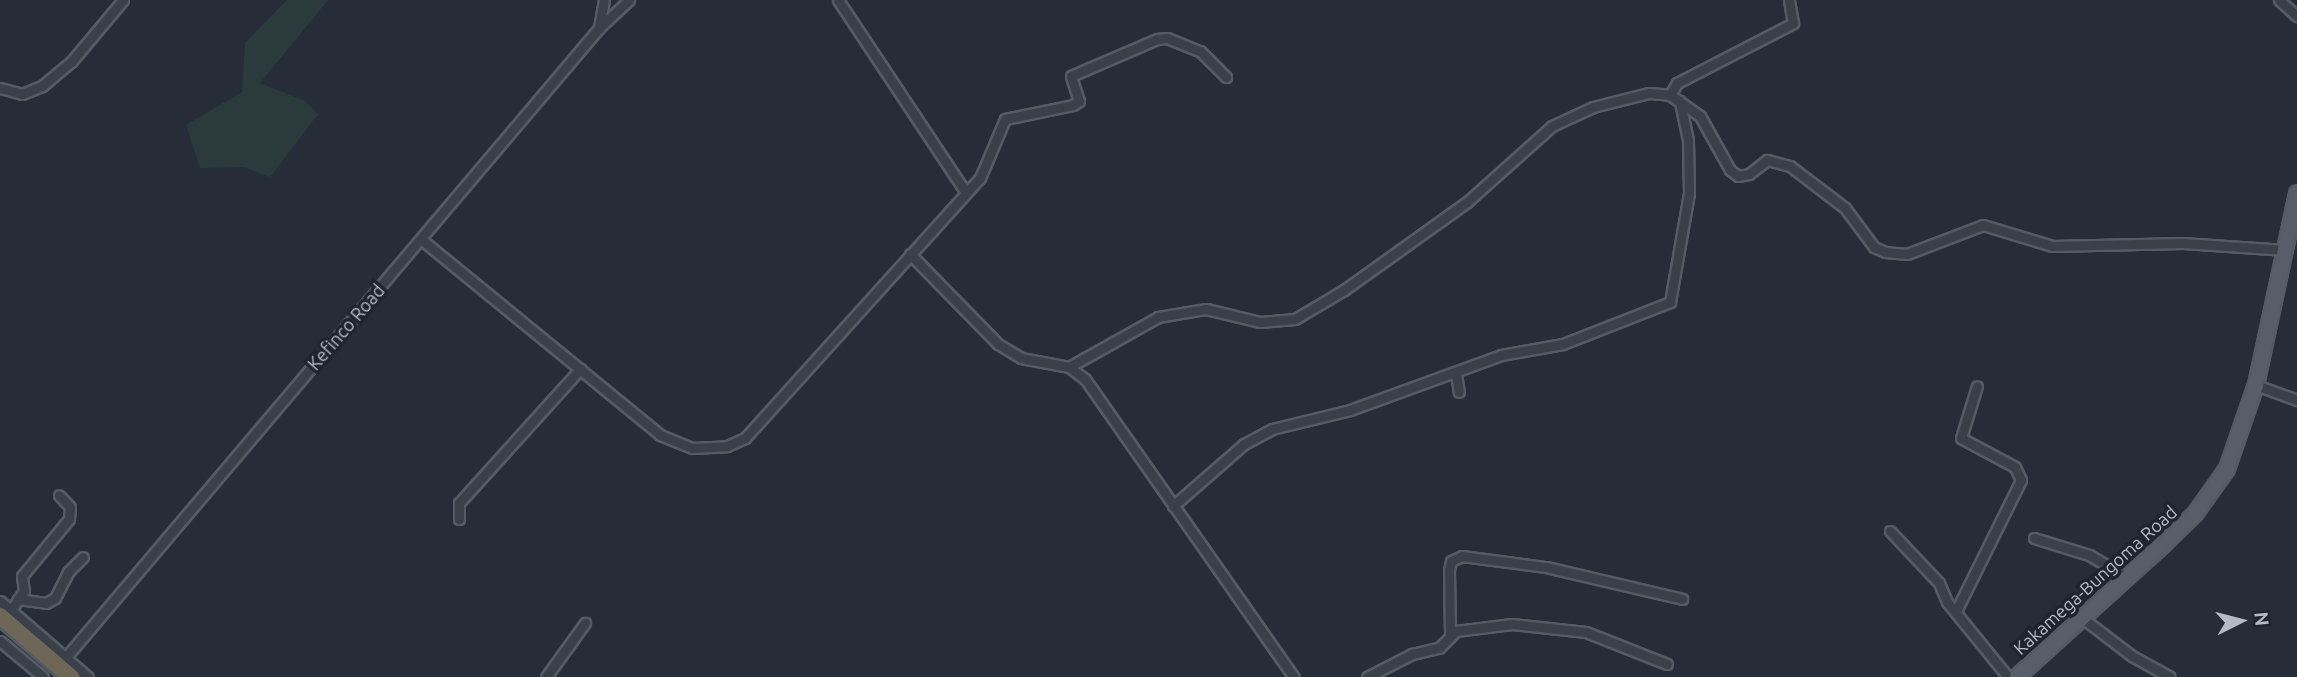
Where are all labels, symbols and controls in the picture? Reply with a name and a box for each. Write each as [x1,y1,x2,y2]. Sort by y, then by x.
street label: Kefinco Road [303,280,389,374]
street label: Kakamega-Bungoma Road [2009,501,2181,659]
north arrow [2206,586,2276,656]
text: N [2250,611,2274,627]

